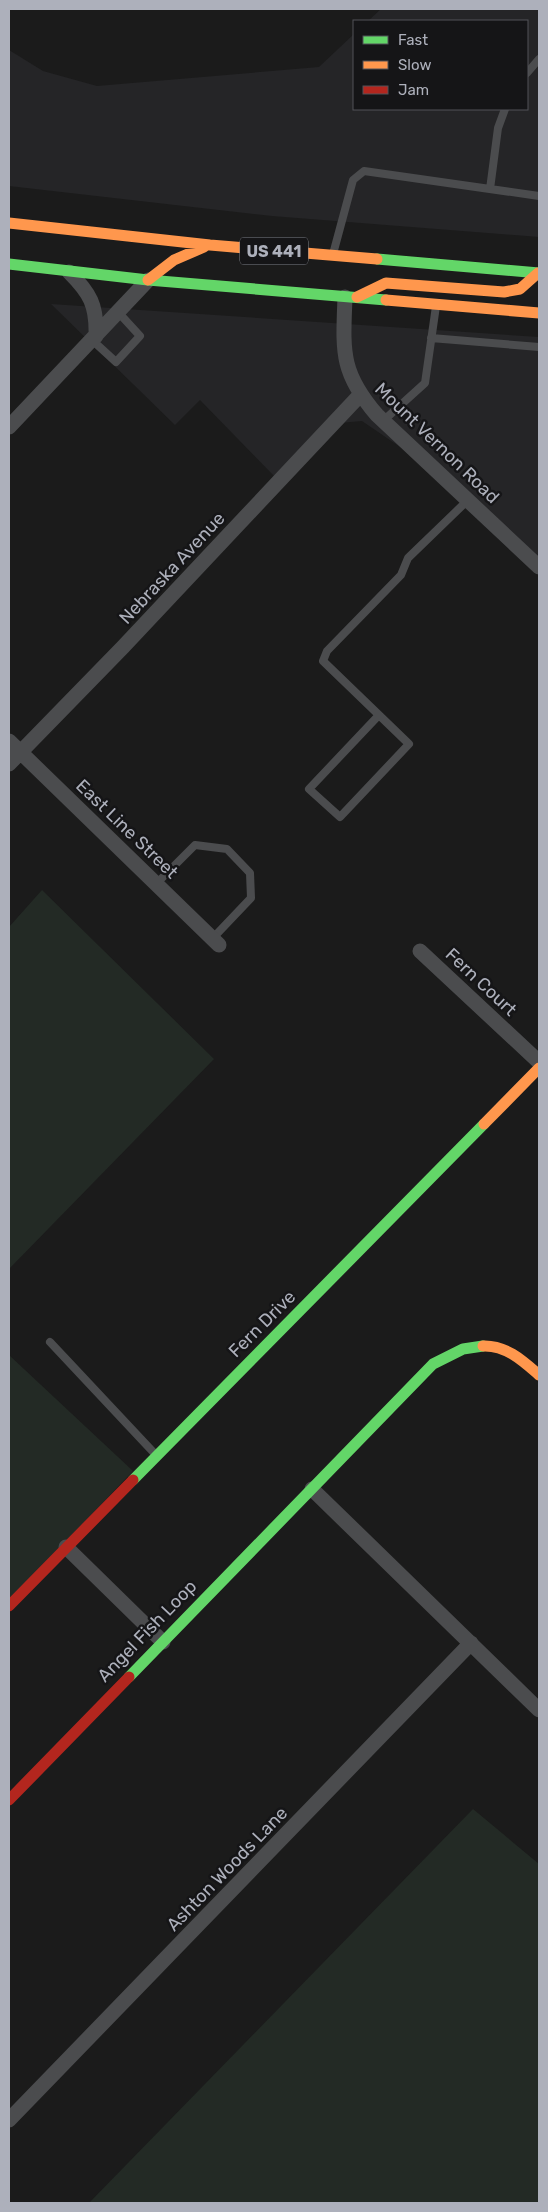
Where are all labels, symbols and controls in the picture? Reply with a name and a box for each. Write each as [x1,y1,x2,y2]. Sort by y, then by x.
legend [353,20,528,110]
text: Fast [398,31,428,49]
text: Slow [398,56,431,74]
text: Jam [398,81,429,99]
road number: US 441 [240,238,308,264]
street label: Mount Vernon Road [370,378,504,508]
street label: Nebraska Avenue [114,507,230,629]
street label: East Line Street [71,775,183,883]
street label: Fern Court [441,943,521,1021]
street label: Fern Drive [224,1286,300,1362]
street label: Angel Fish Loop [93,1575,201,1687]
street label: Ashton Woods Lane [162,1802,292,1936]

